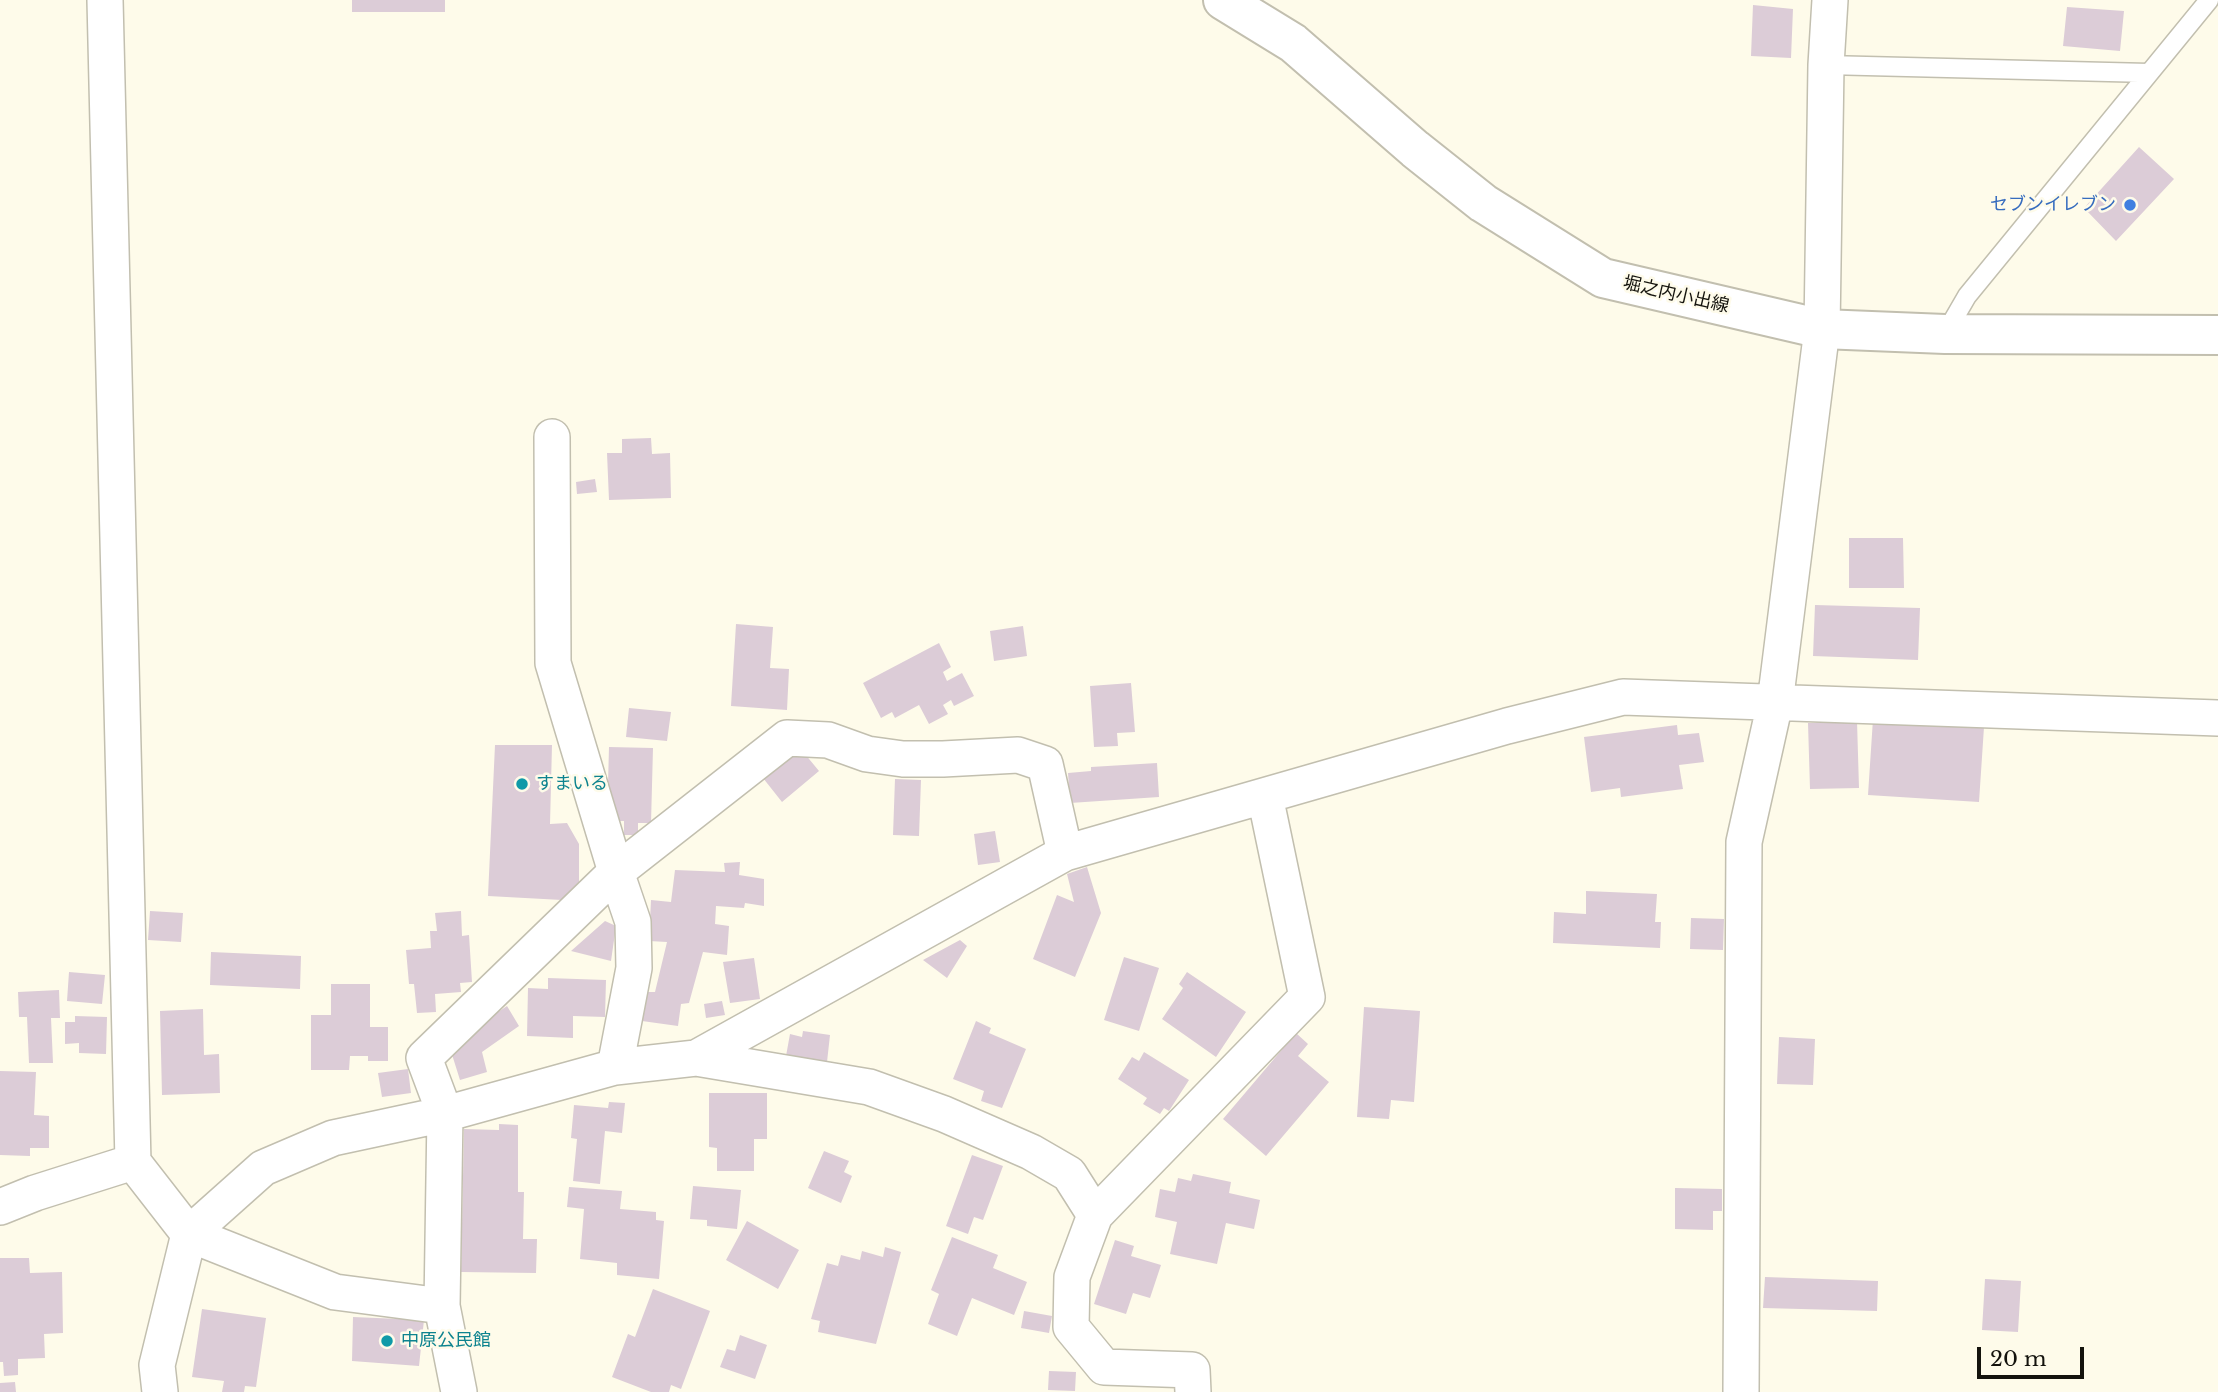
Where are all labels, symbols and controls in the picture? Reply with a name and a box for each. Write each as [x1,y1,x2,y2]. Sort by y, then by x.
place label: セブンイレブン [1990,194,2116,216]
marker: セブンイレブン [2122,197,2138,213]
street label: 堀之内小出線 [1621,272,1731,318]
place label: すまいる [536,773,608,795]
marker: すまいる [514,776,530,792]
place label: 中原公民館 [401,1330,491,1352]
scale bar [1980,1332,2087,1376]
marker: 中原公民館 [379,1333,395,1349]
text: 20 m [1990,1346,2047,1372]

